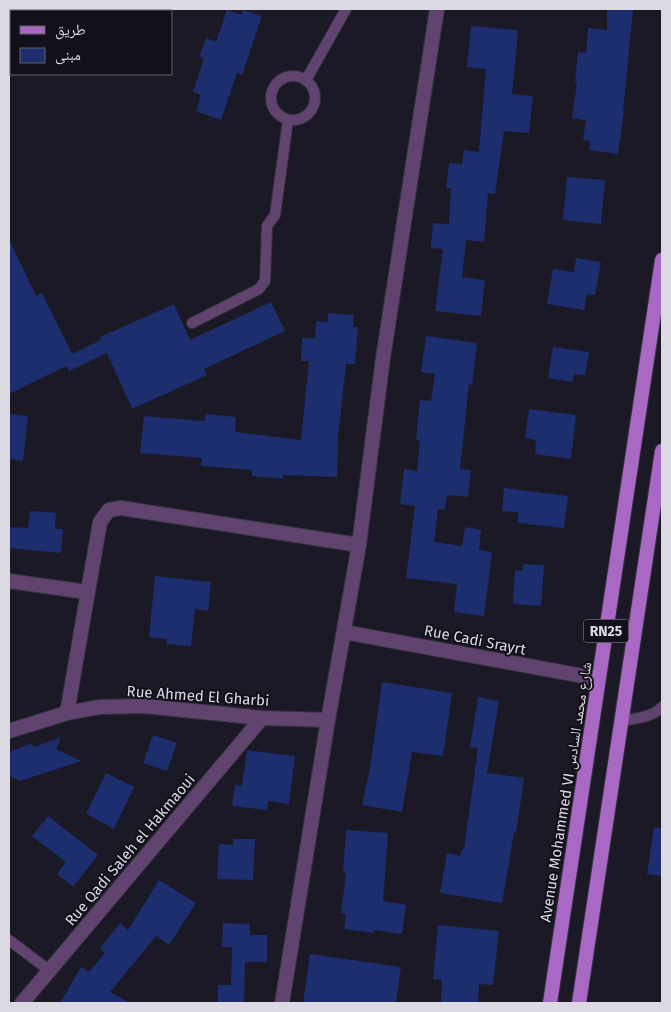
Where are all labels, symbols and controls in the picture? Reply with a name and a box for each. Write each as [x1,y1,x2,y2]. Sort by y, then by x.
legend [10,10,172,75]
text: طريق [55,21,86,40]
text: مبنى [55,46,81,65]
road number: RN25 [584,620,628,642]
street label: Rue Cadi Srayrt [422,621,528,659]
street label: Avenue Mohammed VI شارع محمد السادس [537,660,596,924]
street label: Rue Ahmed El Gharbi [126,682,270,710]
street label: Rue Qadi Saleh el Hakmaoui [61,771,199,929]

